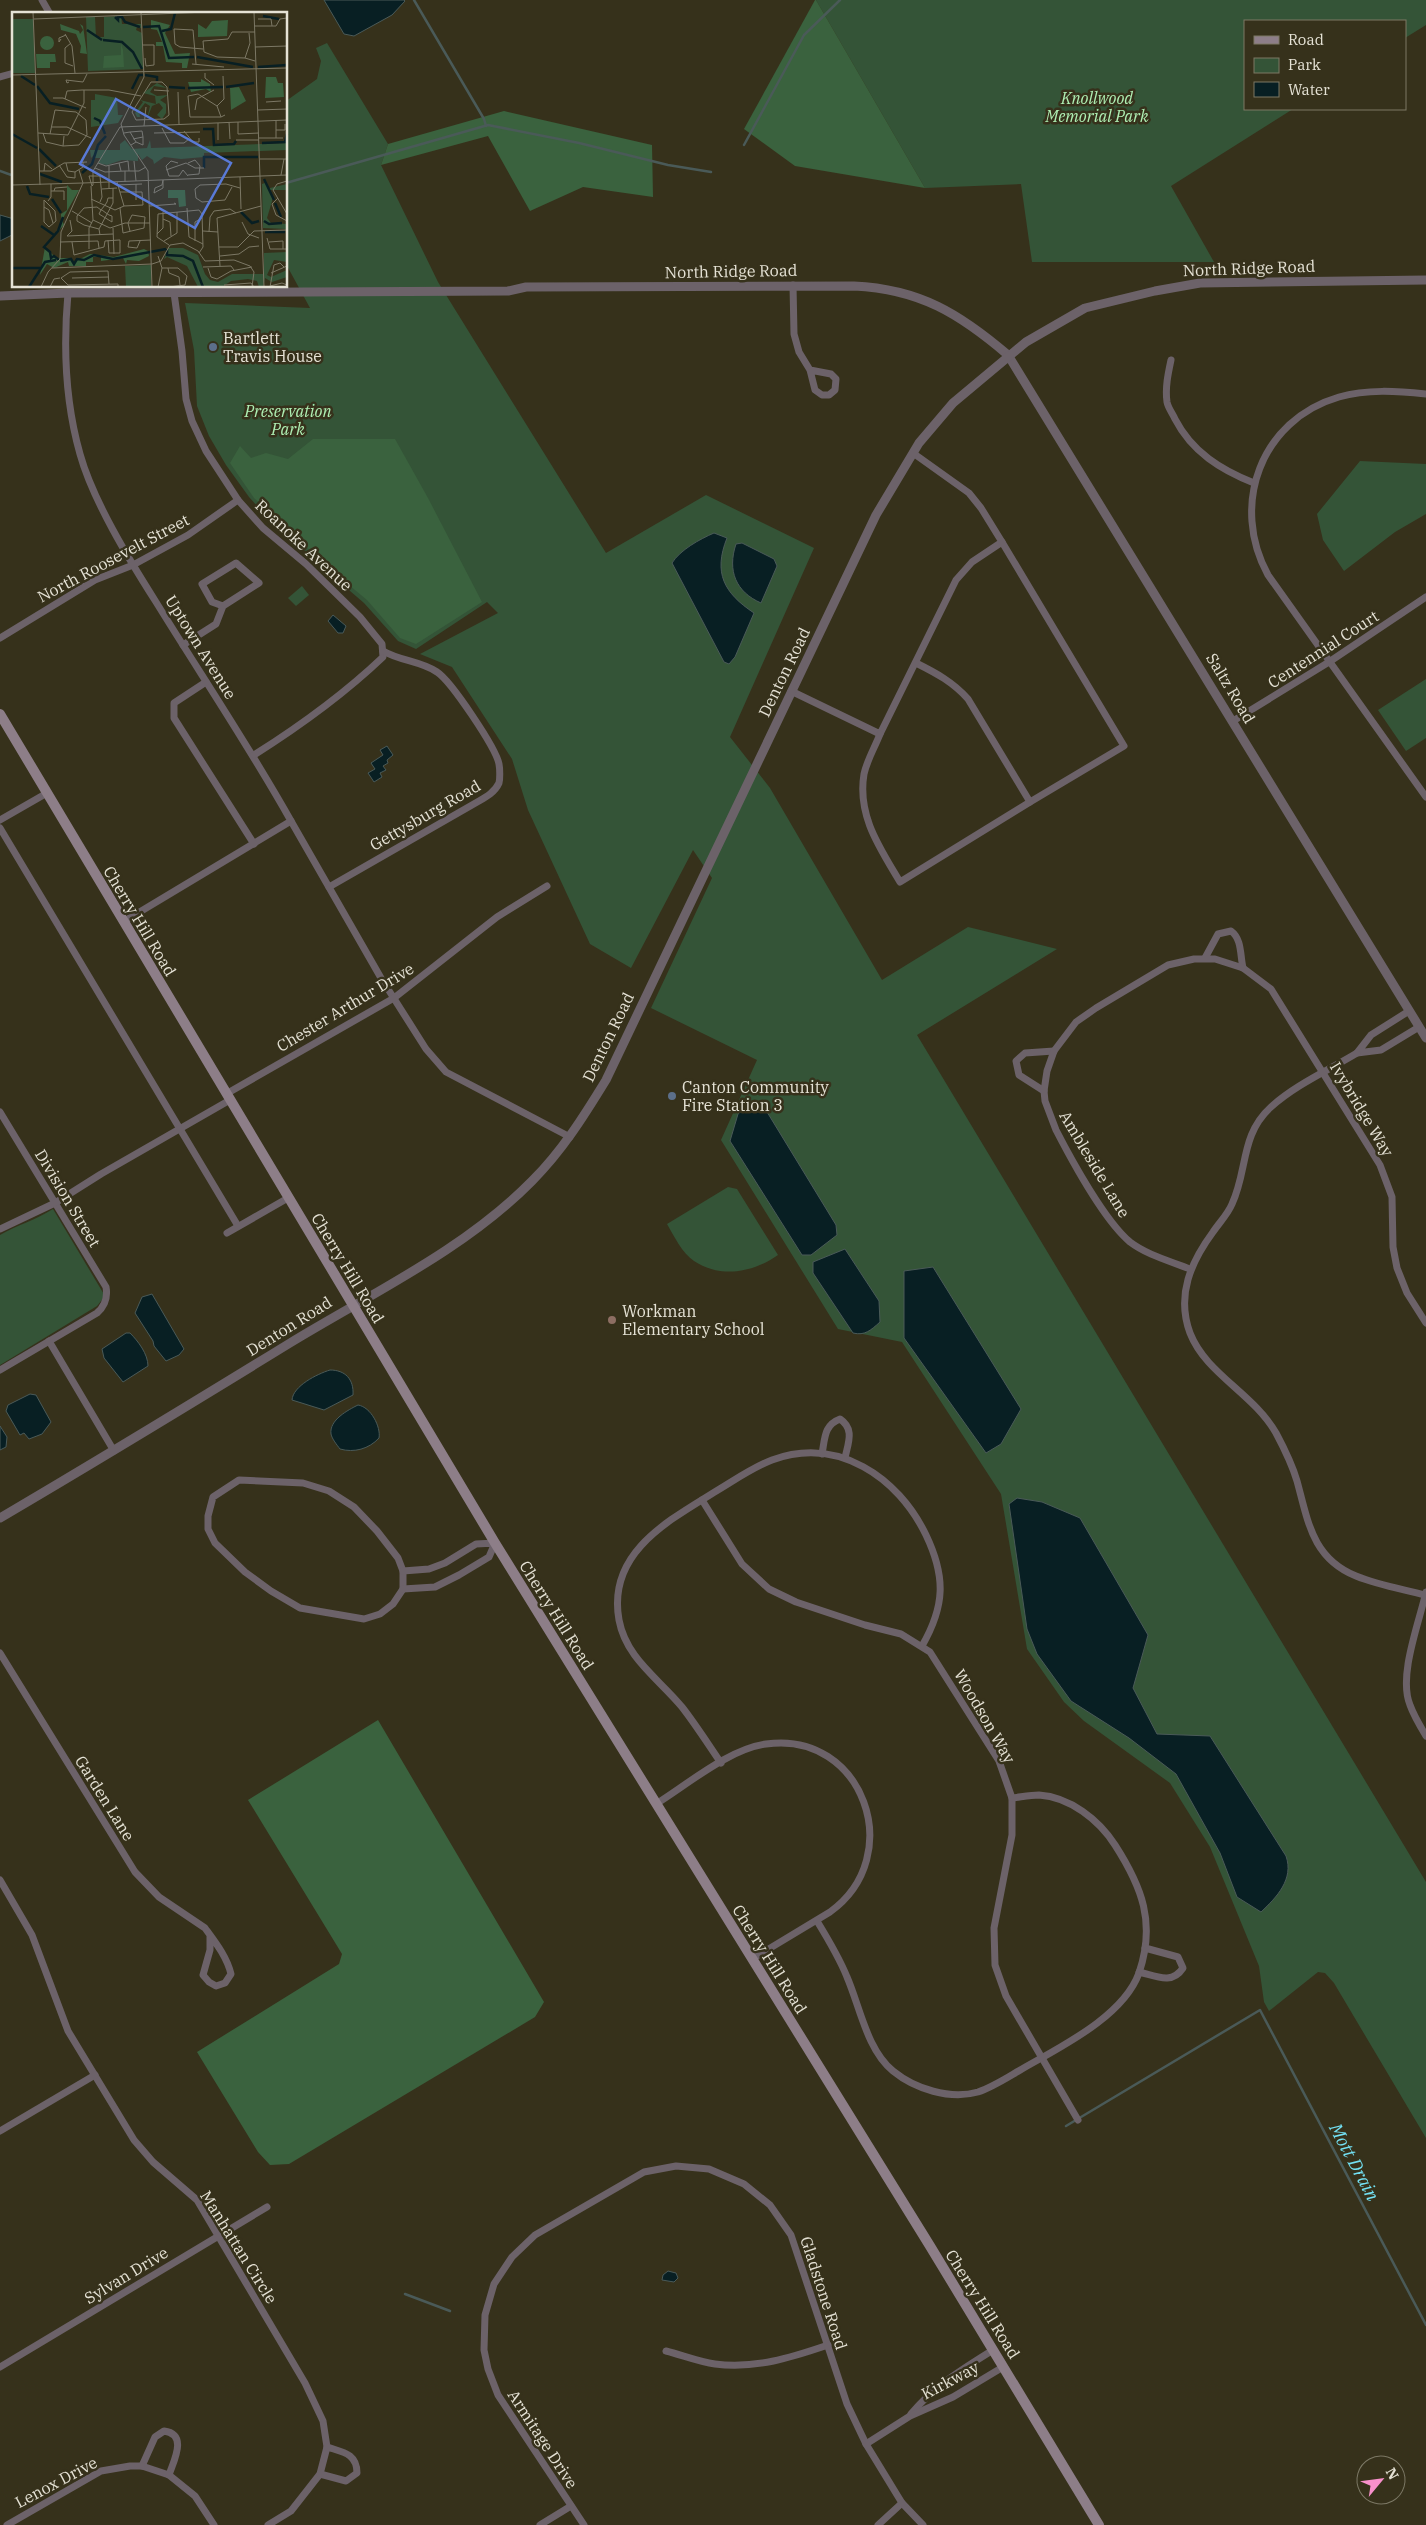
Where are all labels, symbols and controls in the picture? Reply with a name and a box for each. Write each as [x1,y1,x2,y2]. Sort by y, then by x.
inset map [12,12,288,288]
legend [1244,20,1406,110]
text: Road [1288,30,1324,49]
text: Park [1288,55,1321,74]
text: Water [1288,80,1330,99]
park label: Knollwood Memorial Park [1044,88,1149,126]
street label: North Ridge Road [1182,256,1316,280]
street label: North Ridge Road [665,260,798,282]
place label: Bartlett Travis House [223,328,322,366]
marker: Bartlett Travis House [207,341,219,353]
park label: Preservation Park [243,401,332,439]
street label: Roanoke Avenue [251,495,357,595]
street label: North Roosevelt Street [34,509,193,607]
street label: Uptown Avenue [161,591,241,703]
street label: Centennial Court [1264,606,1382,692]
street label: Denton Road [754,624,814,720]
street label: Saltz Road [1202,649,1260,727]
street label: Gettysburg Road [366,775,484,855]
street label: Cherry Hill Road [99,862,181,980]
street label: Chester Arthur Drive [273,958,417,1056]
street label: Denton Road [578,989,638,1085]
street label: Ivybridge Way [1326,1058,1398,1160]
place label: Canton Community Fire Station 3 [682,1077,829,1115]
marker: Canton Community Fire Station 3 [666,1090,678,1102]
street label: Ambleside Lane [1055,1107,1135,1221]
street label: Division Street [31,1145,105,1251]
street label: Cherry Hill Road [307,1209,389,1327]
street label: Denton Road [243,1292,336,1360]
place label: Workman Elementary School [622,1301,765,1339]
marker: Workman Elementary School [606,1314,618,1326]
street label: Cherry Hill Road [515,1557,599,1674]
street label: Woodson Way [950,1665,1020,1767]
street label: Garden Lane [71,1752,139,1844]
street label: Cherry Hill Road [728,1901,812,2018]
water label: Mott Drain [1324,2118,1385,2205]
street label: Manhattan Circle [196,2187,282,2307]
street label: Gladstone Road [796,2234,852,2352]
street label: Sylvan Drive [80,2242,172,2308]
street label: Cherry Hill Road [941,2246,1025,2363]
street label: Kirkway [918,2356,983,2403]
street label: Armitage Drive [504,2386,582,2492]
street label: Lenox Drive [12,2452,100,2512]
north arrow [1356,2455,1406,2505]
text: N [1382,2464,1403,2483]

